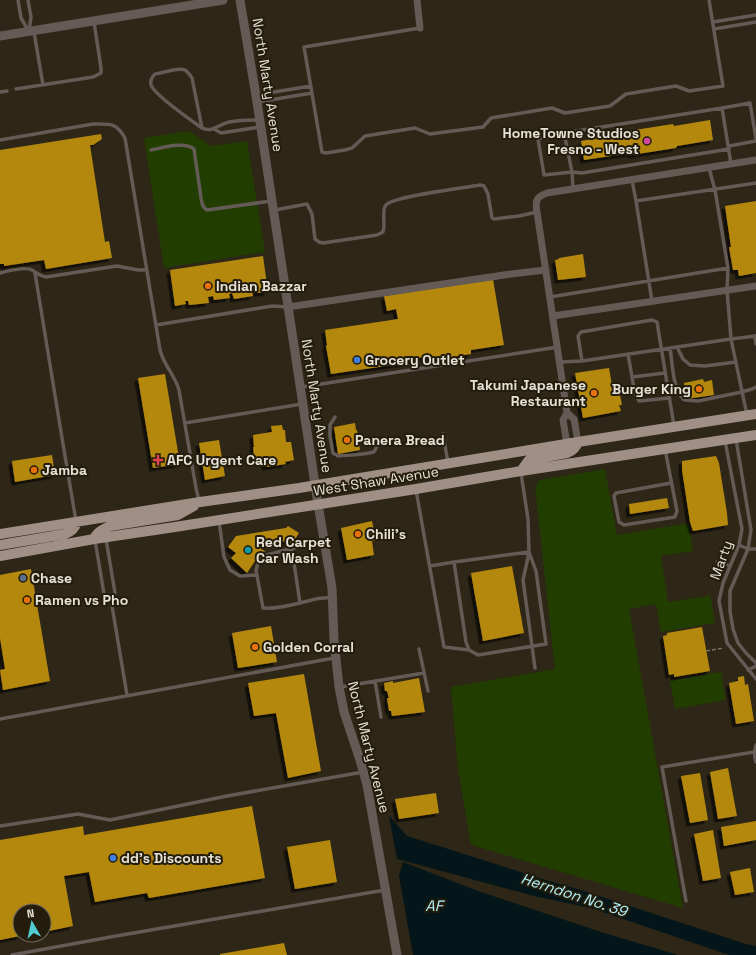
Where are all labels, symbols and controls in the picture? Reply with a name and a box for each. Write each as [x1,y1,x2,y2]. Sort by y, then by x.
street label: North Marty Avenue [249,17,287,153]
place label: HomeTowne Studios Fresno - West [502,124,639,158]
marker: HomeTowne Studios Fresno - West [642,136,652,146]
place label: Indian Bazzar [216,277,307,295]
marker: Indian Bazzar [203,281,213,291]
street label: North Marty Avenue [298,338,336,474]
place label: Grocery Outlet [365,351,465,369]
marker: Grocery Outlet [352,355,362,365]
place label: Takumi Japanese Restaurant [470,376,586,410]
place label: Burger King [612,380,691,398]
marker: Burger King [694,384,704,394]
marker: Takumi Japanese Restaurant [589,388,599,398]
place label: Panera Bread [355,431,445,449]
marker: Panera Bread [342,435,352,445]
place label: AFC Urgent Care [167,451,276,469]
marker: AFC Urgent Care [152,454,164,466]
place label: Jamba [42,461,87,479]
street label: West Shaw Avenue [312,462,440,500]
marker: Jamba [29,465,39,475]
place label: Chili's [366,525,406,543]
marker: Chili's [353,529,363,539]
place label: Red Carpet Car Wash [256,533,331,567]
street label: Marty [706,538,736,582]
marker: Red Carpet Car Wash [243,545,253,555]
place label: Chase [31,569,72,587]
marker: Chase [18,573,28,583]
place label: Ramen vs Pho [35,591,128,609]
marker: Ramen vs Pho [22,595,32,605]
place label: Golden Corral [263,638,354,656]
marker: Golden Corral [250,642,260,652]
street label: North Marty Avenue [344,679,394,815]
place label: dd's Discounts [121,849,222,867]
marker: dd's Discounts [108,853,118,863]
water label: Herndon No. 39 [519,868,631,921]
water label: AF [425,896,446,915]
north arrow [12,903,52,943]
text: N [26,906,35,921]

